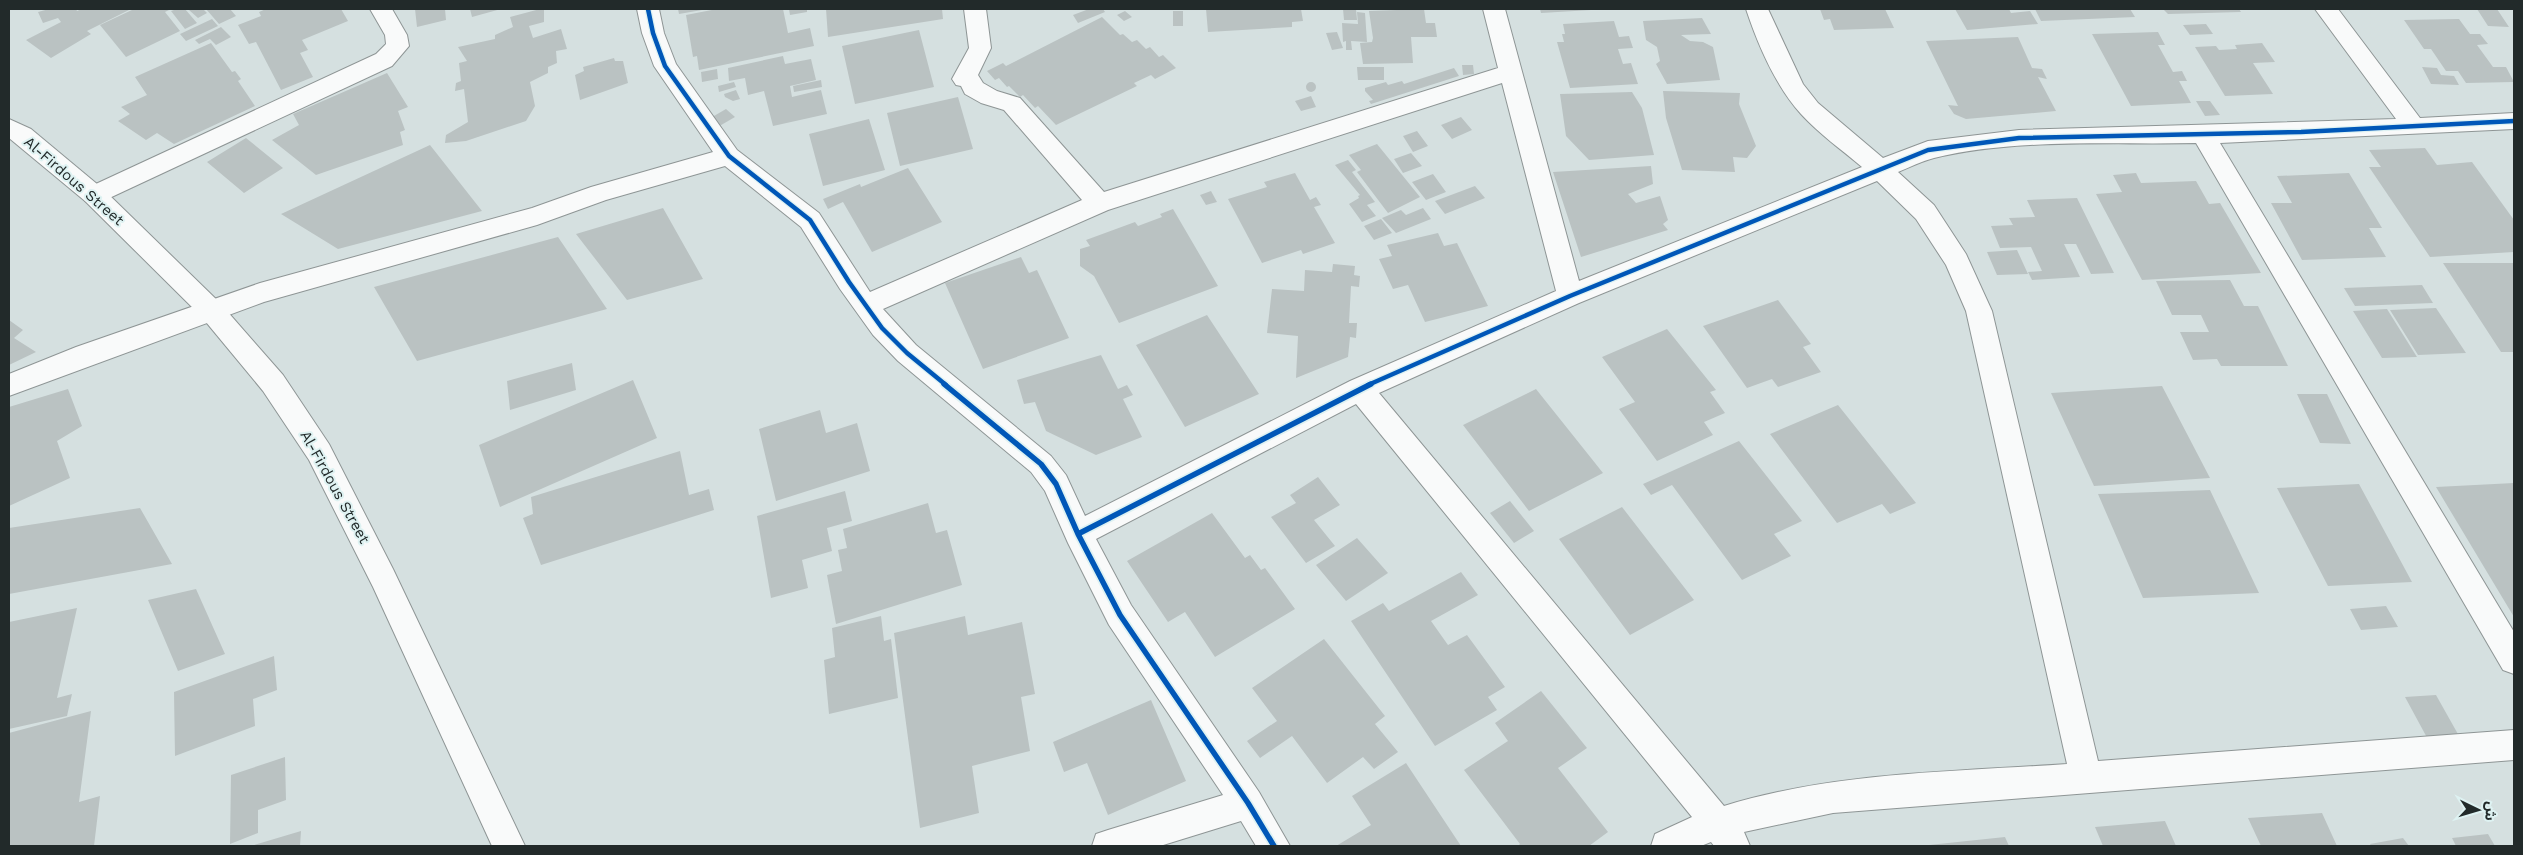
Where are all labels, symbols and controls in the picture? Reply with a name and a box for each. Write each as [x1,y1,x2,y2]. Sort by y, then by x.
street label: Al-Firdous Street [20,133,128,230]
street label: Al-Firdous Street [296,427,374,547]
north arrow [2453,785,2503,835]
text: ش [2482,801,2500,821]

